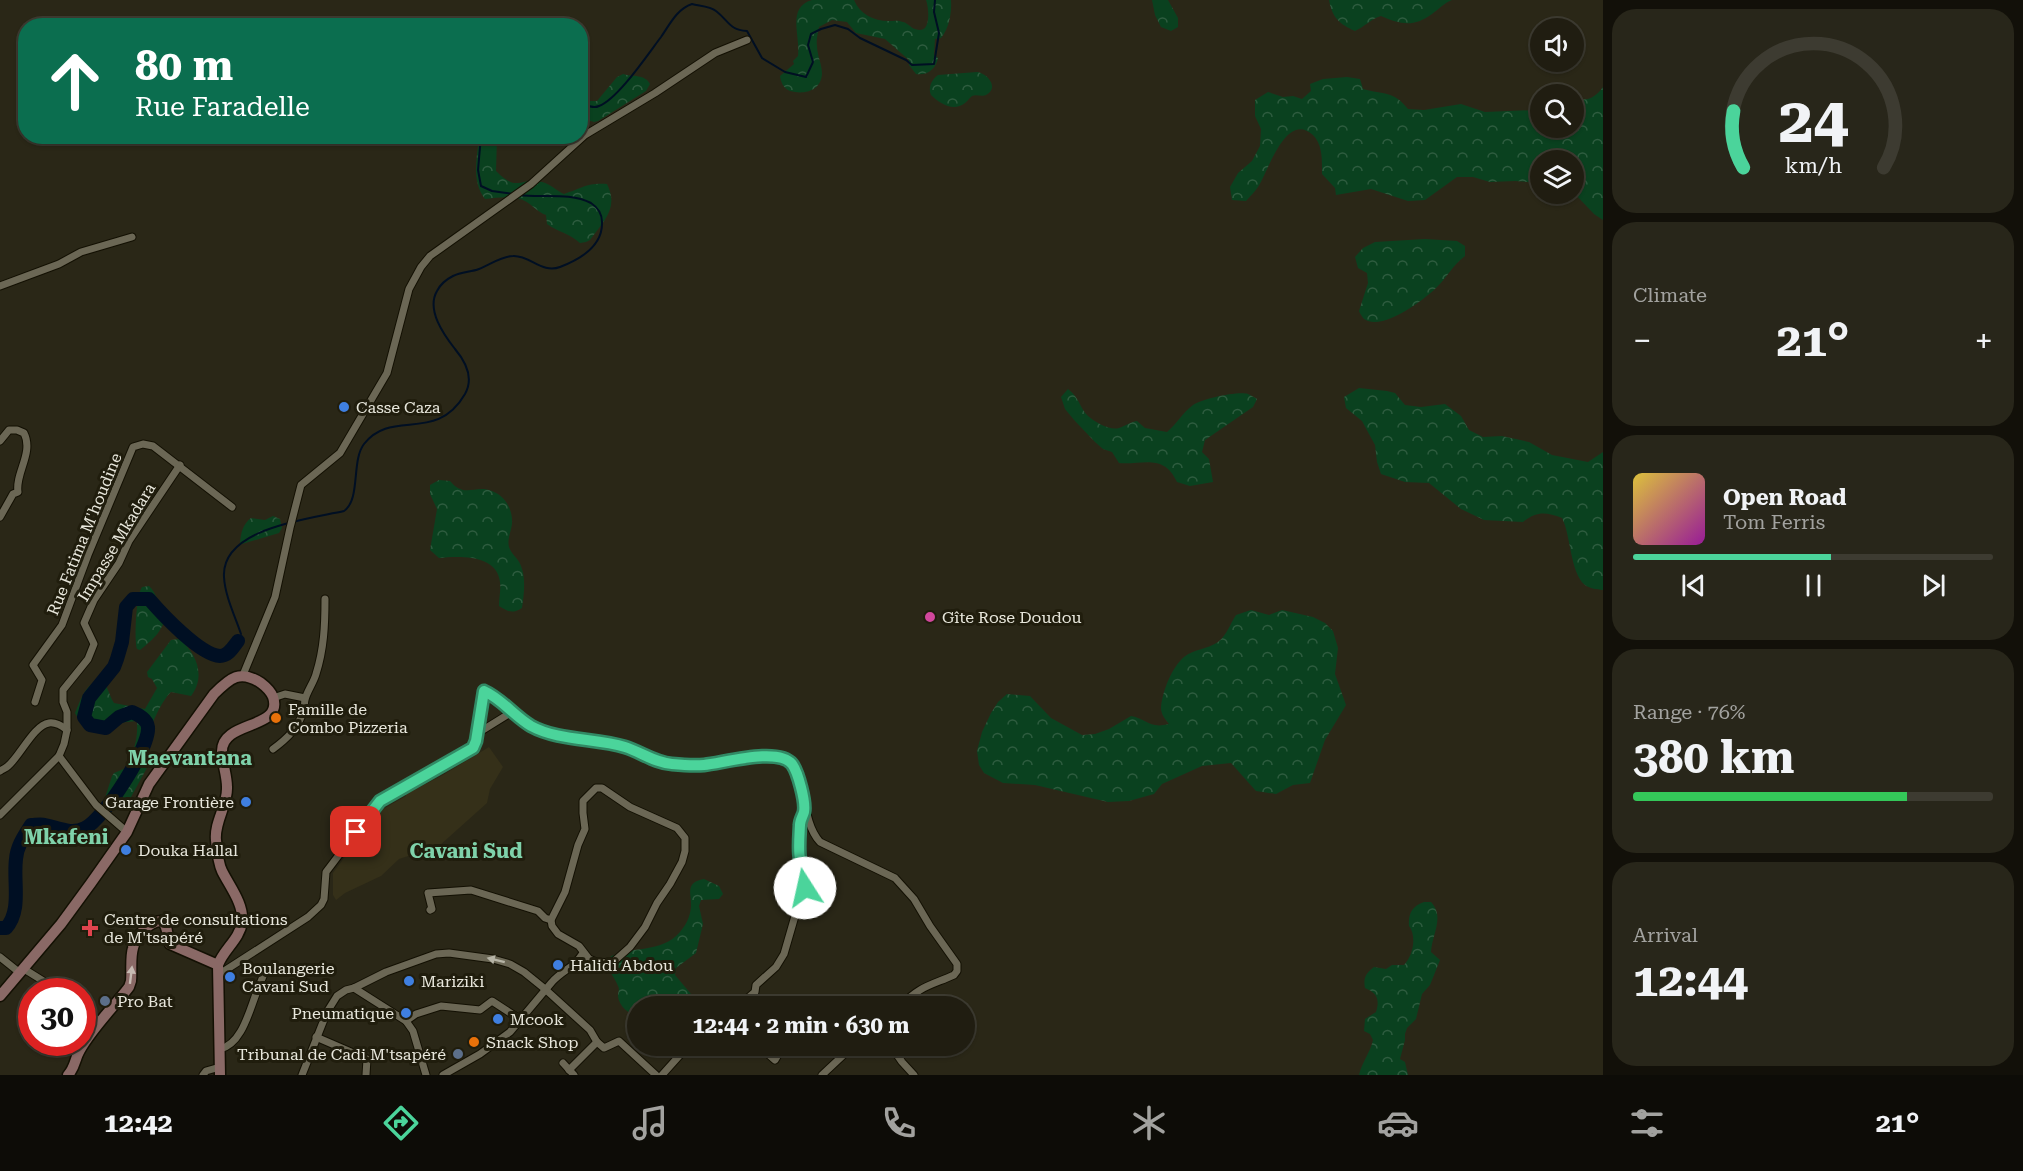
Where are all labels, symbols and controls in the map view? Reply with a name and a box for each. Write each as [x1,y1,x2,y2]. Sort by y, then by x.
map controls [1530,18,1584,204]
button: sound [1530,18,1584,72]
text: 80 m [135,41,233,90]
icon: ahead [36,42,114,120]
button: search [1530,84,1584,138]
text: 24 [1778,84,1848,157]
text: Rue Faradelle [135,91,310,123]
button: layers [1530,150,1584,204]
text: km/h [1784,153,1842,178]
text: Climate [1633,283,1707,307]
text: 21° [1777,314,1849,367]
text: − [1633,321,1651,360]
text: + [1975,321,1993,360]
place label: Casse Caza [356,398,441,417]
marker: Casse Caza [337,400,351,414]
street label: Rue Fatima M'houdine [43,450,126,618]
street label: Impasse Mkadara [74,479,159,605]
text: Open Road [1723,485,1846,510]
text: Tom Ferris [1723,510,1825,534]
icon: previous [1677,569,1710,602]
icon: pause [1797,569,1830,602]
icon: next [1917,569,1950,602]
place label: Gîte Rose Doudou [942,608,1082,627]
marker: Gîte Rose Doudou [923,610,937,624]
place label: Famille de Combo Pizzeria [288,700,408,737]
text: Range · 76% [1633,700,1745,724]
marker: Famille de Combo Pizzeria [269,711,283,725]
text: 380 km [1633,731,1794,784]
district label: Maevantana [128,746,252,770]
place label: Garage Frontière [105,793,234,812]
marker: Garage Frontière [239,795,253,809]
pin [330,806,381,857]
icon: arrive [339,815,372,848]
district label: Mkafeni [24,825,109,849]
district label: Cavani Sud [410,839,523,863]
place label: Douka Hallal [138,841,238,860]
marker: Douka Hallal [119,843,133,857]
position arrow [773,856,837,920]
place label: Centre de consultations de M'tsapéré [104,910,288,947]
marker: Centre de consultations de M'tsapéré [81,919,99,937]
text: Arrival [1633,923,1698,947]
text: 12:44 [1633,954,1748,1007]
one-way arrow [487,955,505,965]
place label: Halidi Abdou [570,956,673,975]
marker: Halidi Abdou [551,958,565,972]
place label: Boulangerie Cavani Sud [242,959,335,996]
one-way arrow [126,965,136,984]
marker: Boulangerie Cavani Sud [223,970,237,984]
place label: Mariziki [421,972,484,991]
marker: Mariziki [402,974,416,988]
speed limit sign: 30 [18,978,96,1056]
place label: Pro Bat [117,992,173,1011]
marker: Pro Bat [98,994,112,1008]
place label: Pneumatique [291,1004,394,1023]
marker: Pneumatique [399,1006,413,1020]
place label: Mcook [510,1010,564,1029]
marker: Mcook [491,1012,505,1026]
text: 12:44 · 2 min · 630 m [692,1013,910,1038]
place label: Snack Shop [486,1033,579,1052]
marker: Snack Shop [467,1035,481,1049]
place label: Tribunal de Cadi M'tsapéré [237,1045,446,1064]
marker: Tribunal de Cadi M'tsapéré [451,1047,465,1061]
icon: directions [380,1102,422,1144]
icon: music [629,1102,671,1144]
icon: phone [878,1102,920,1144]
icon: climate [1128,1102,1170,1144]
icon: car [1377,1102,1419,1144]
icon: filters [1626,1102,1668,1144]
text: 12:42 [104,1107,173,1139]
text: 21° [1876,1107,1919,1139]

